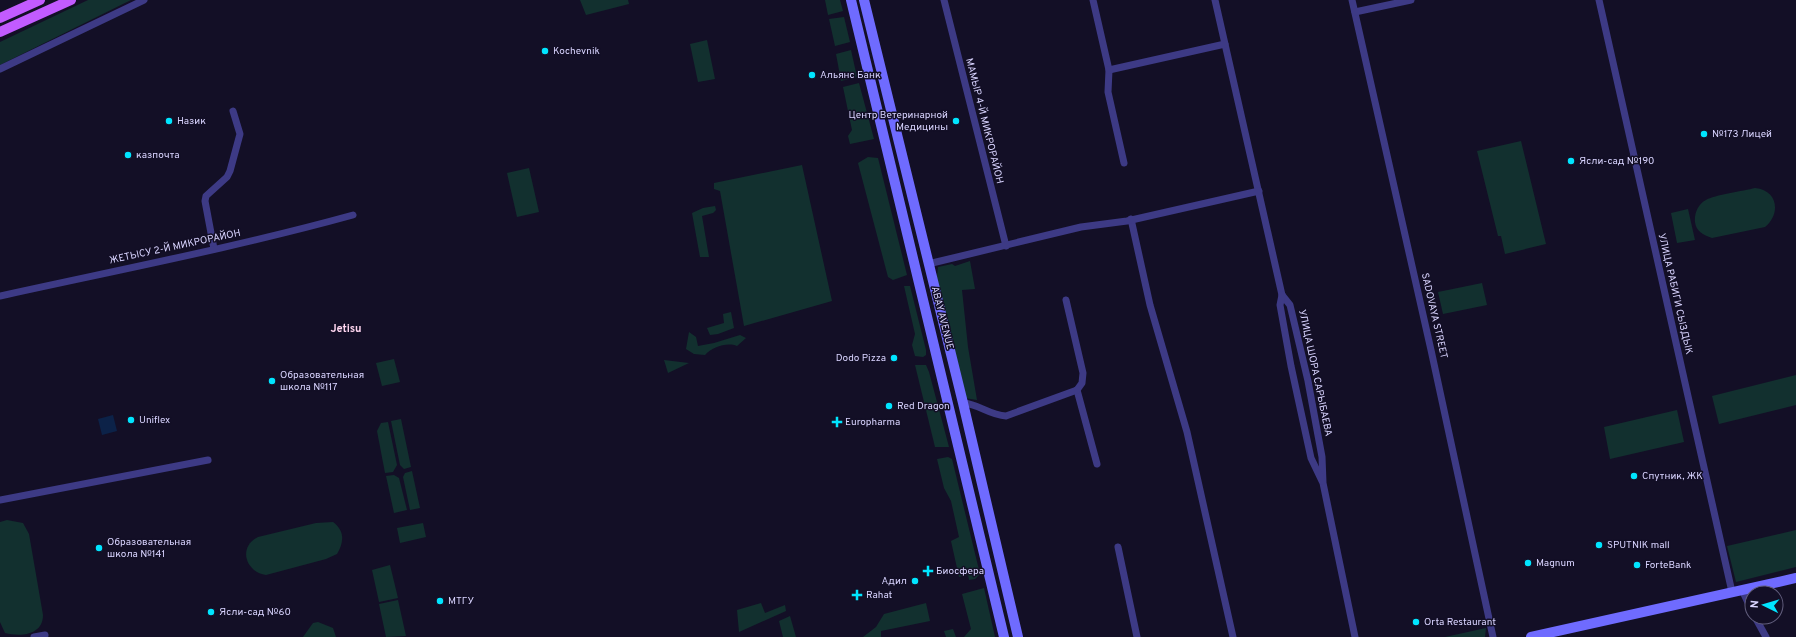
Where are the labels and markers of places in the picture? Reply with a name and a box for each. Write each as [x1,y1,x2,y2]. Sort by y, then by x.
place label: Kochevnik [553,45,600,58]
marker: Kochevnik [540,46,550,56]
place label: Альянс Банк [820,69,881,82]
marker: Альянс Банк [807,70,817,80]
place label: Центр Ветеринарной Медицины [849,109,948,134]
place label: Назик [177,115,206,128]
marker: Назик [164,116,174,126]
marker: Центр Ветеринарной Медицины [951,116,961,126]
place label: №173 Лицей [1712,128,1772,141]
marker: №173 Лицей [1699,129,1709,139]
place label: казпочта [136,149,180,162]
marker: казпочта [123,150,133,160]
place label: Ясли-сад №190 [1579,155,1655,168]
marker: Ясли-сад №190 [1566,156,1576,166]
place label: Dodo Pizza [836,352,886,365]
marker: Dodo Pizza [889,353,899,363]
place label: Образовательная школа №117 [280,369,364,394]
marker: Образовательная школа №117 [267,376,277,386]
place label: Red Dragon [897,400,950,413]
marker: Red Dragon [884,401,894,411]
place label: Uniflex [139,414,170,427]
marker: Uniflex [126,415,136,425]
place label: Europharma [845,416,900,429]
marker: Europharma [832,417,842,427]
place label: Спутник, ЖК [1642,470,1703,483]
marker: Спутник, ЖК [1629,471,1639,481]
place label: Образовательная школа №141 [107,536,191,561]
place label: SPUTNIK mall [1607,539,1670,552]
marker: SPUTNIK mall [1594,540,1604,550]
marker: Образовательная школа №141 [94,543,104,553]
place label: Magnum [1536,557,1575,570]
marker: Magnum [1523,558,1533,568]
place label: ForteBank [1645,559,1691,572]
marker: ForteBank [1632,560,1642,570]
place label: Биосфера [936,565,984,578]
marker: Биосфера [923,566,933,576]
place label: Адил [881,575,907,588]
marker: Адил [910,576,920,586]
marker: Rahat [851,589,863,601]
place label: Rahat [866,589,893,602]
place label: МТГУ [448,595,474,608]
marker: МТГУ [435,596,445,606]
place label: Ясли-сад №60 [219,606,291,619]
marker: Ясли-сад №60 [206,607,216,617]
place label: Orta Restaurant [1424,616,1496,629]
marker: Orta Restaurant [1411,617,1421,627]

